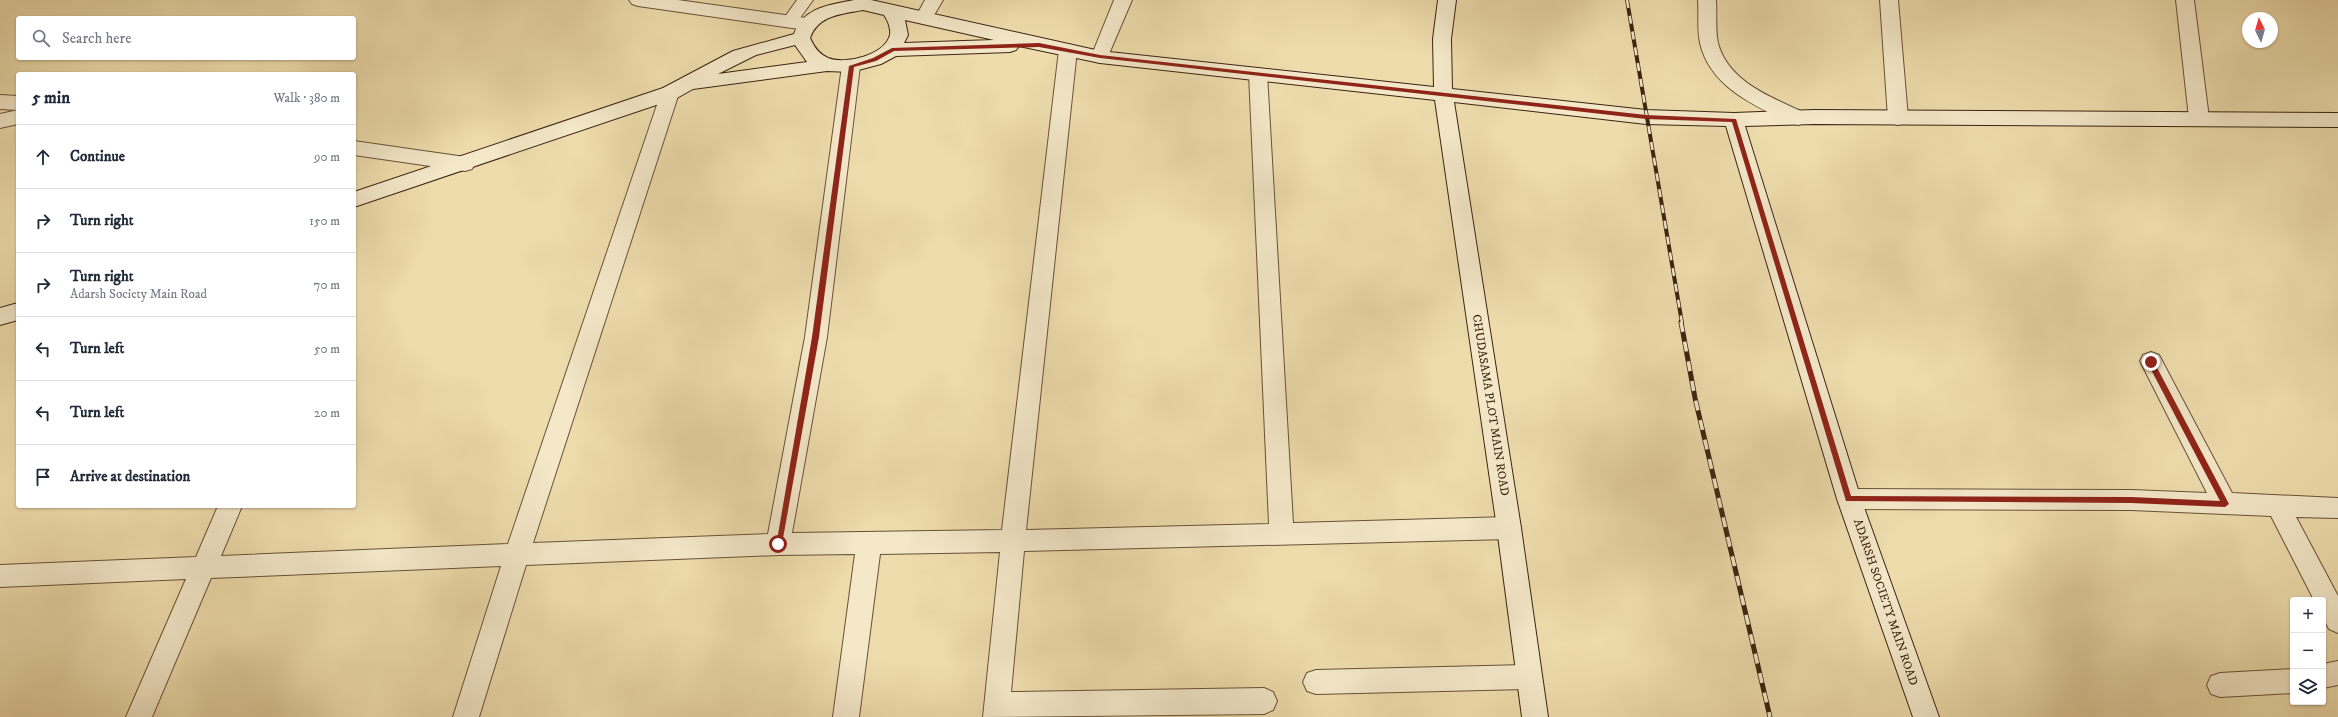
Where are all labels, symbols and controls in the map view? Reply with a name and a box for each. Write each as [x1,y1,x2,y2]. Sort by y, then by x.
north arrow [2242,12,2278,48]
search box [16,16,356,60]
icon: search [30,27,52,49]
text: Search here [62,29,131,48]
text: 5 min [32,87,70,109]
text: Walk · 380 m [273,90,340,106]
icon: ahead [32,146,54,168]
text: Continue [70,147,125,166]
text: 90 m [314,149,340,165]
icon: right [32,210,54,232]
text: Turn right [70,211,133,230]
text: 150 m [309,213,340,229]
text: Turn right [70,267,133,286]
icon: right [32,274,54,296]
text: 70 m [314,277,340,293]
text: Adarsh Society Main Road [70,286,207,302]
street label: CHUDASAMA PLOT MAIN ROAD [1469,313,1512,497]
icon: left [32,338,54,360]
text: Turn left [70,339,124,358]
text: 50 m [314,341,340,357]
route end [2142,353,2160,371]
icon: left [32,402,54,424]
text: Turn left [70,403,124,422]
text: 20 m [314,405,340,421]
icon: arrive [32,466,54,488]
text: Arrive at destination [70,467,190,486]
street label: ADARSH SOCIETY MAIN ROAD [1850,517,1921,688]
route start [769,535,787,553]
map controls [2290,597,2326,705]
button: + [2290,597,2326,633]
button: − [2290,633,2326,669]
button: layers [2290,669,2326,705]

